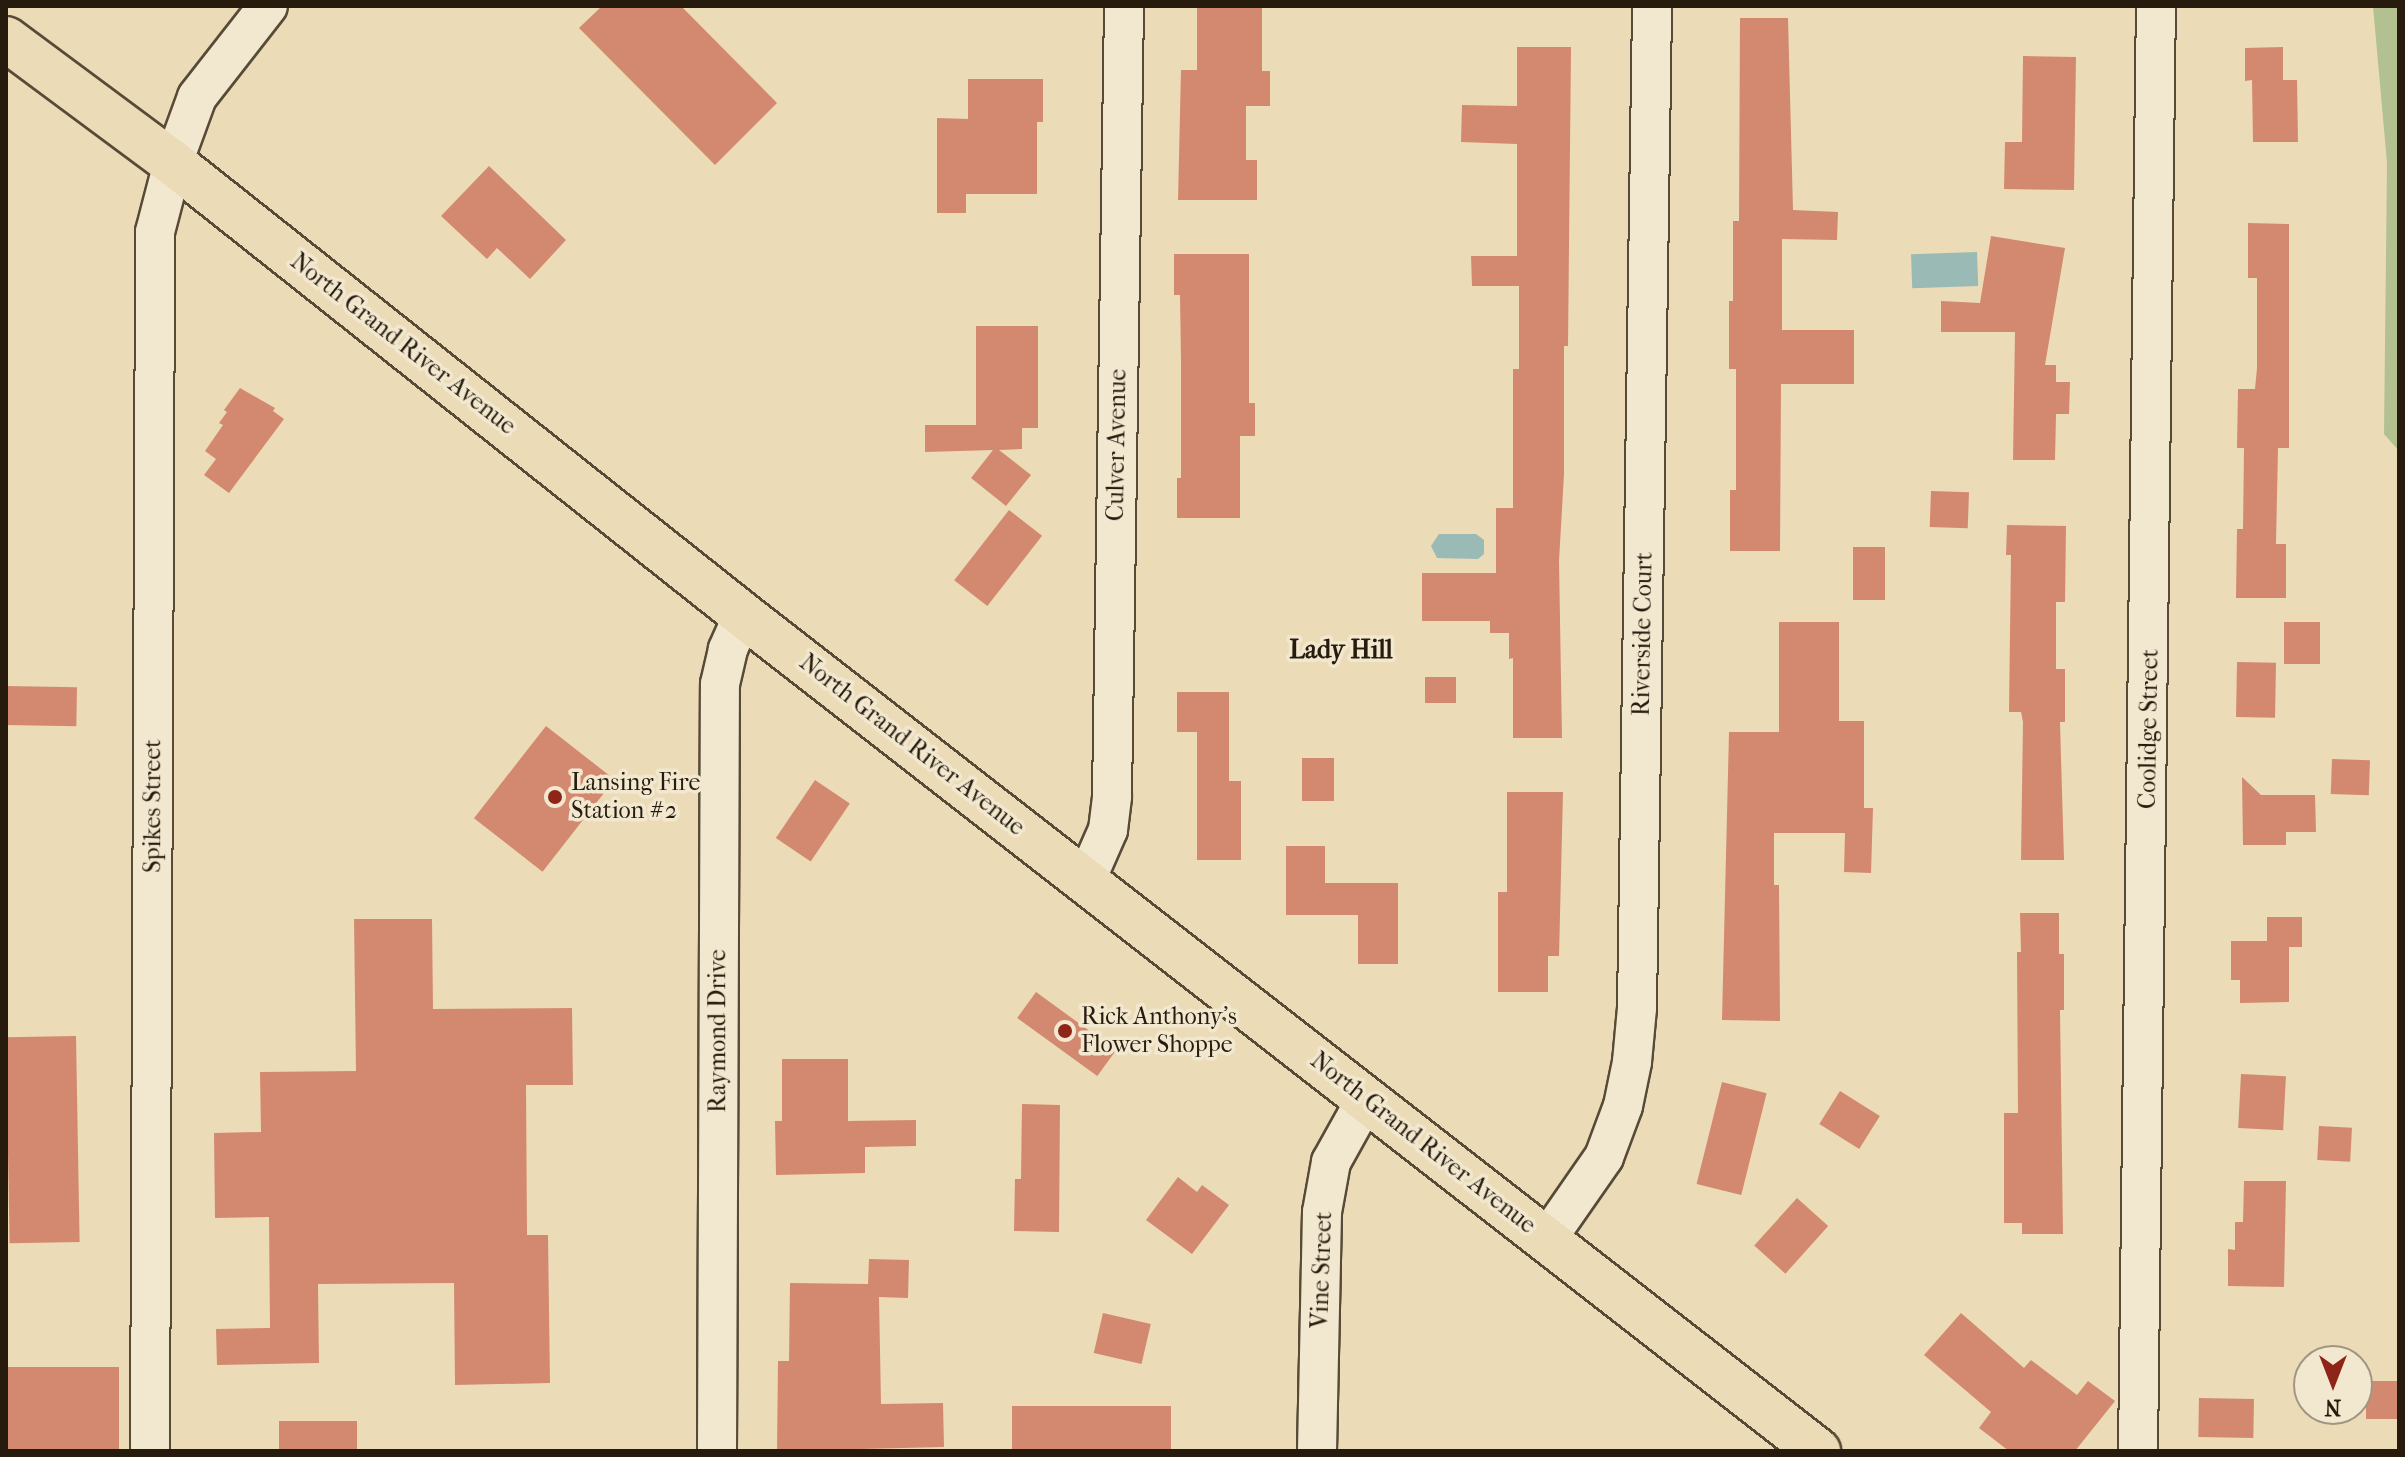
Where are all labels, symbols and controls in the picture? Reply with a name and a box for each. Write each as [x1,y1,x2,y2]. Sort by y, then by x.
street label: North Grand River Avenue [285,247,521,441]
street label: Culver Avenue [1101,369,1133,521]
street label: Riverside Court [1627,552,1659,716]
district label: Lady Hill [1289,634,1393,666]
street label: North Grand River Avenue [794,648,1030,842]
street label: Coolidge Street [2133,649,2165,809]
street label: Spikes Street [139,739,167,873]
place label: Lansing Fire Station #2 [571,769,700,825]
marker: Lansing Fire Station #2 [546,788,564,806]
street label: Raymond Drive [704,949,732,1113]
place label: Rick Anthony's Flower Shoppe [1081,1003,1237,1059]
marker: Rick Anthony's Flower Shoppe [1056,1022,1074,1040]
street label: North Grand River Avenue [1305,1046,1541,1240]
street label: Vine Street [1306,1211,1338,1329]
north arrow [2293,1345,2373,1425]
text: N [2325,1394,2341,1420]

